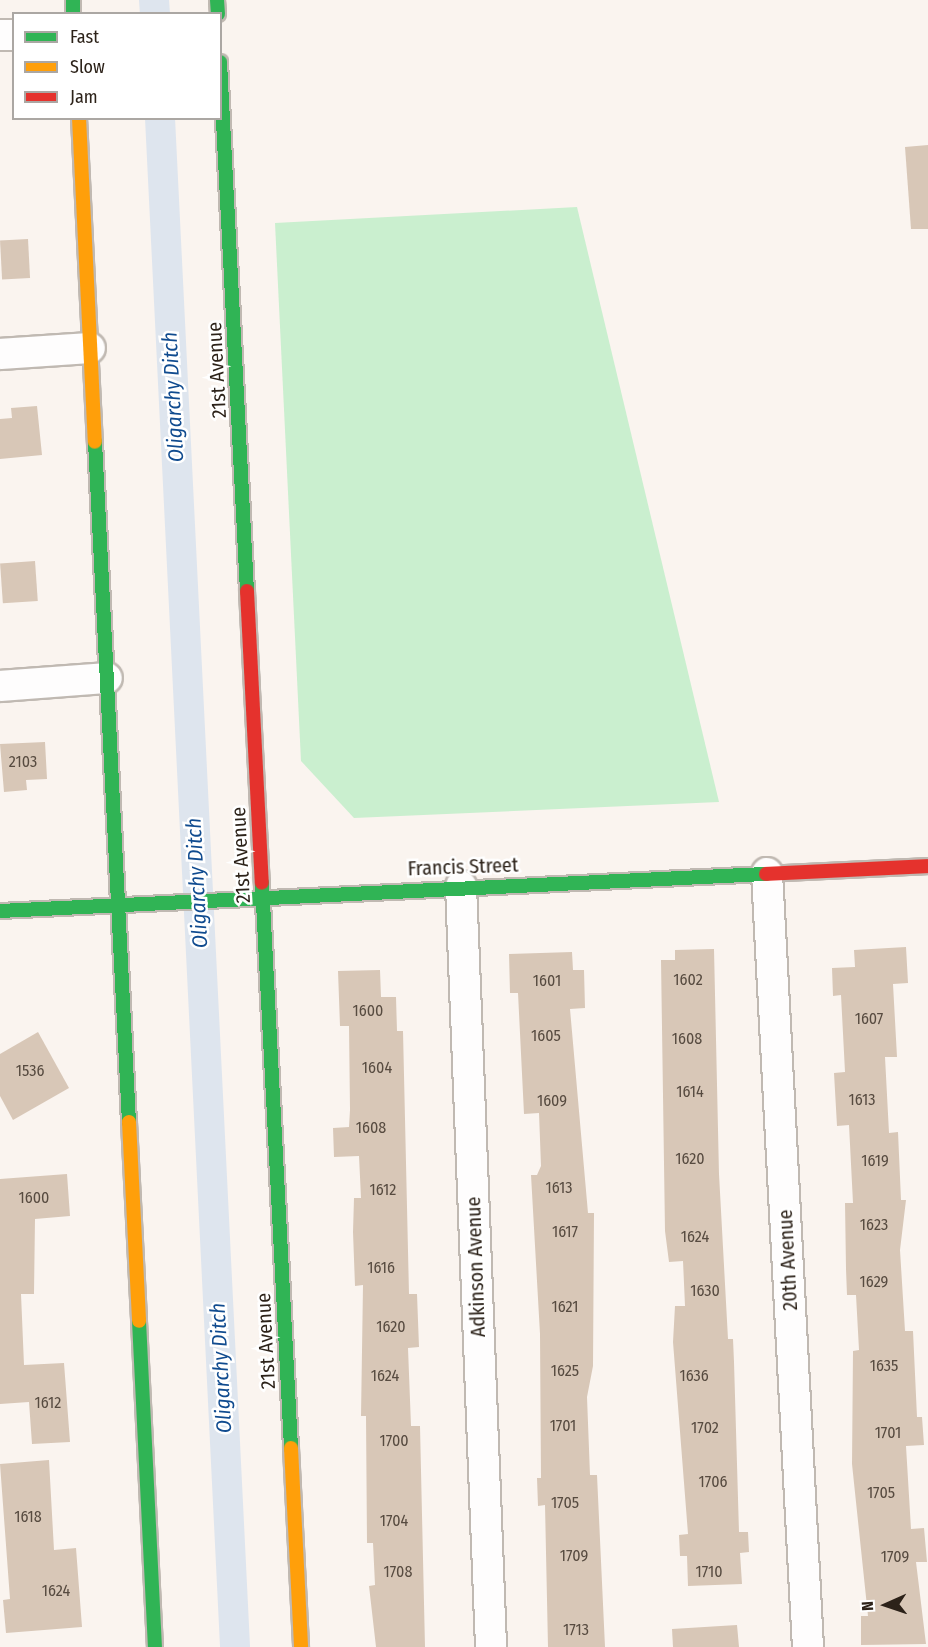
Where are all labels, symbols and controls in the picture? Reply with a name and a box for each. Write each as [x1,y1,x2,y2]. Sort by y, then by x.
legend [12,12,222,120]
text: Fast [70,26,99,48]
text: Slow [70,56,105,78]
text: Jam [70,86,98,108]
street label: 21st Avenue [203,321,231,419]
water label: Oligarchy Ditch [157,331,189,463]
house number: 2103 [9,752,37,772]
street label: 21st Avenue [227,806,255,904]
water label: Oligarchy Ditch [181,817,213,949]
street label: Francis Street [407,853,519,881]
house number: 1602 [673,970,703,990]
house number: 1601 [533,971,561,991]
house number: 1600 [353,1001,383,1021]
house number: 1607 [855,1009,883,1029]
house number: 1605 [531,1026,561,1046]
house number: 1608 [672,1029,702,1049]
house number: 1604 [362,1058,392,1078]
house number: 1536 [16,1061,44,1081]
house number: 1614 [676,1082,704,1102]
house number: 1613 [849,1090,875,1110]
house number: 1609 [537,1091,567,1111]
house number: 1608 [356,1118,386,1138]
house number: 1620 [675,1149,705,1169]
house number: 1619 [861,1151,889,1171]
house number: 1613 [546,1178,572,1198]
house number: 1612 [370,1180,396,1200]
house number: 1600 [19,1188,49,1208]
street label: Adkinson Avenue [462,1196,490,1338]
street label: 20th Avenue [773,1209,803,1311]
house number: 1623 [860,1215,888,1235]
house number: 1617 [552,1222,578,1242]
house number: 1624 [681,1227,709,1247]
house number: 1616 [367,1258,395,1278]
house number: 1629 [860,1272,888,1292]
house number: 1630 [690,1281,720,1301]
street label: 21st Avenue [252,1292,280,1390]
house number: 1621 [552,1297,578,1317]
water label: Oligarchy Ditch [205,1302,237,1434]
house number: 1620 [376,1317,406,1337]
house number: 1635 [870,1356,898,1376]
house number: 1625 [551,1361,579,1381]
house number: 1624 [371,1366,399,1386]
house number: 1636 [679,1366,709,1386]
house number: 1612 [35,1393,61,1413]
house number: 1701 [550,1416,576,1436]
house number: 1702 [691,1418,719,1438]
house number: 1701 [875,1423,901,1443]
house number: 1700 [379,1431,409,1451]
house number: 1706 [699,1472,727,1492]
house number: 1705 [867,1483,895,1503]
house number: 1705 [551,1493,579,1513]
house number: 1618 [14,1507,42,1527]
house number: 1704 [380,1511,408,1531]
house number: 1709 [560,1546,588,1566]
house number: 1709 [881,1547,909,1567]
house number: 1708 [384,1562,412,1582]
house number: 1710 [695,1562,723,1582]
north arrow [856,1575,916,1635]
house number: 1624 [42,1581,70,1601]
text: N [858,1601,877,1611]
house number: 1713 [563,1620,589,1640]

